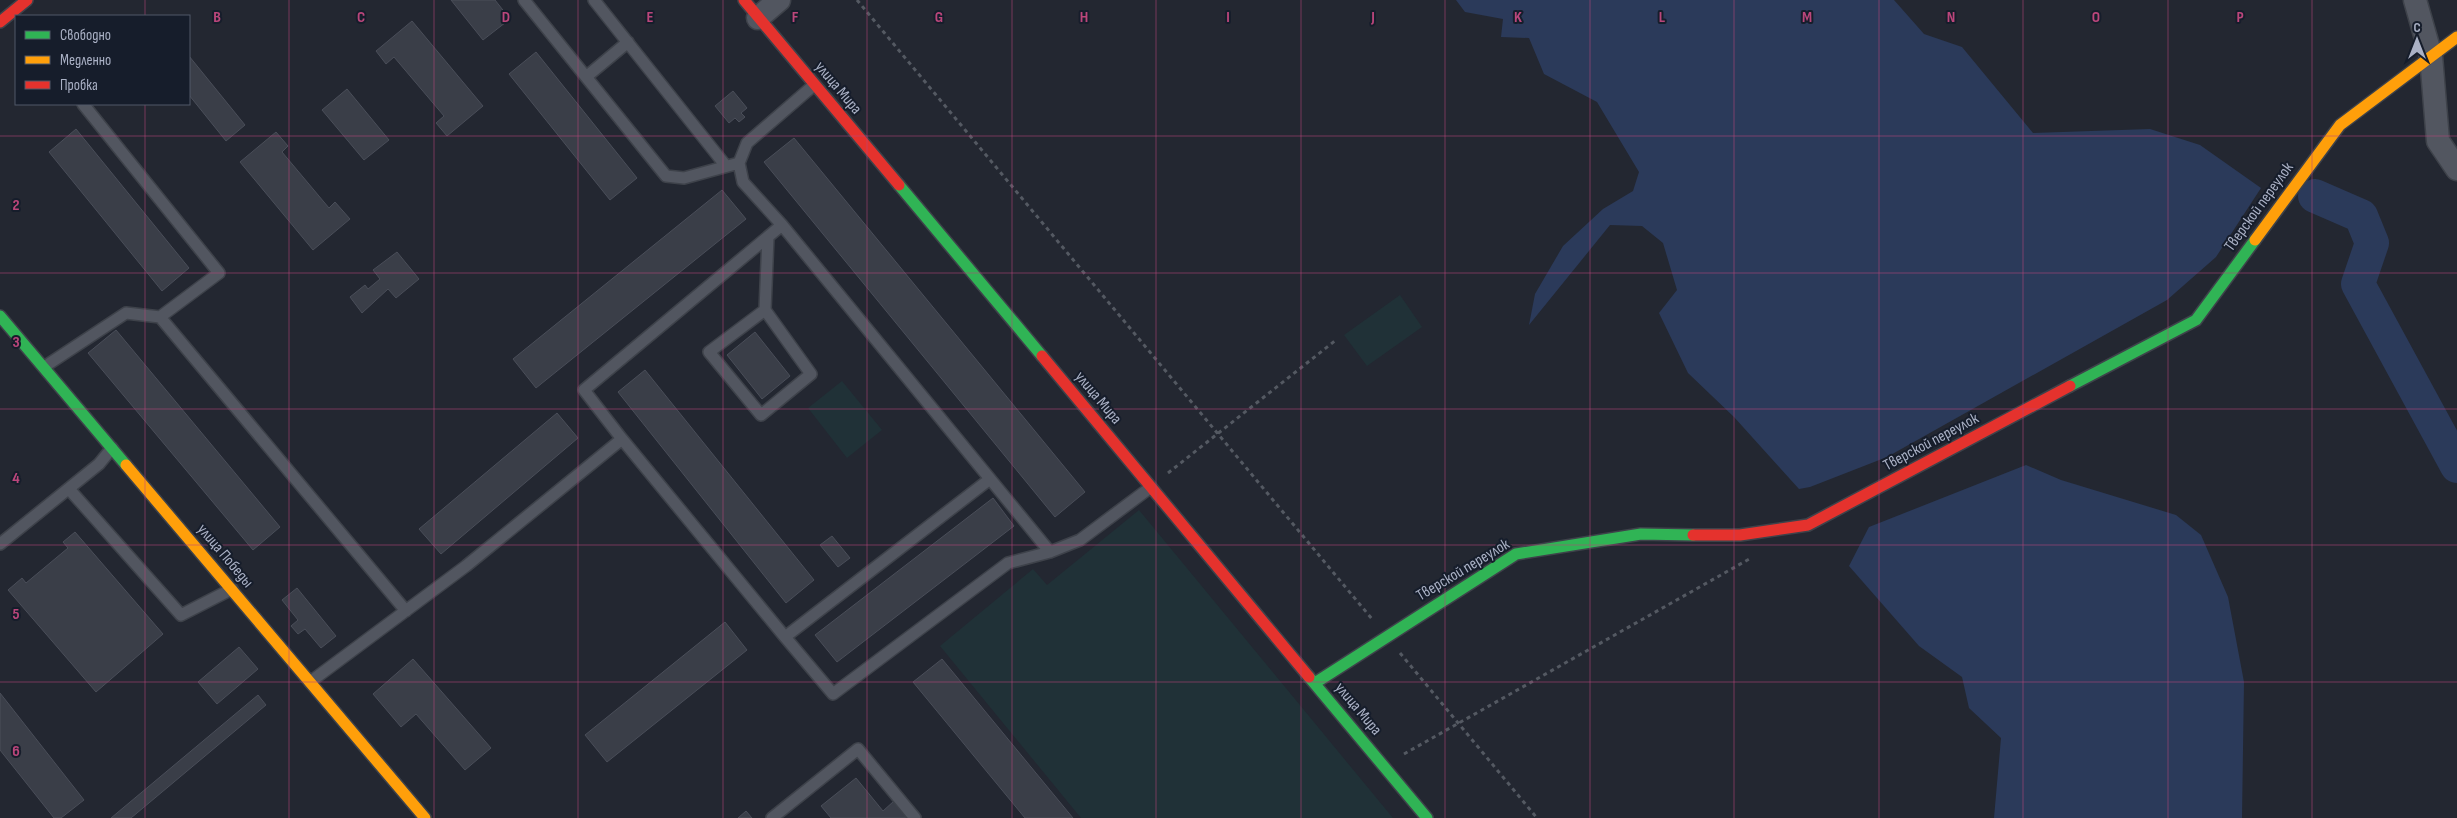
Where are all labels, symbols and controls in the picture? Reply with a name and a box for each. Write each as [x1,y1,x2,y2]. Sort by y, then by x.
text: B [213,8,221,27]
text: C [357,8,365,27]
text: D [502,8,510,27]
text: E [647,8,654,27]
text: F [792,8,799,27]
text: G [935,8,943,27]
text: H [1080,8,1088,27]
text: I [1226,8,1230,27]
text: J [1370,8,1375,27]
text: K [1514,8,1522,27]
text: L [1659,8,1666,27]
text: M [1802,8,1812,27]
text: N [1947,8,1955,27]
text: O [2092,8,2100,27]
text: P [2236,8,2244,27]
legend [15,15,190,105]
north arrow [2392,15,2442,65]
text: С [2413,19,2421,36]
text: Свободно [60,26,111,45]
text: Медленно [60,51,111,70]
street label: улица Мира [811,58,865,118]
text: Пробка [60,76,98,95]
street label: Тверской переулок [2220,158,2298,255]
text: 2 [12,196,20,215]
text: 3 [12,333,20,352]
street label: улица Мира [1071,368,1125,428]
street label: Тверской переулок [1880,408,1983,475]
text: 4 [12,469,20,488]
street label: улица Победы [193,520,257,592]
street label: Тверской переулок [1413,534,1514,605]
text: 5 [12,605,20,624]
street label: улица Мира [1331,679,1385,739]
text: 6 [12,742,20,761]

